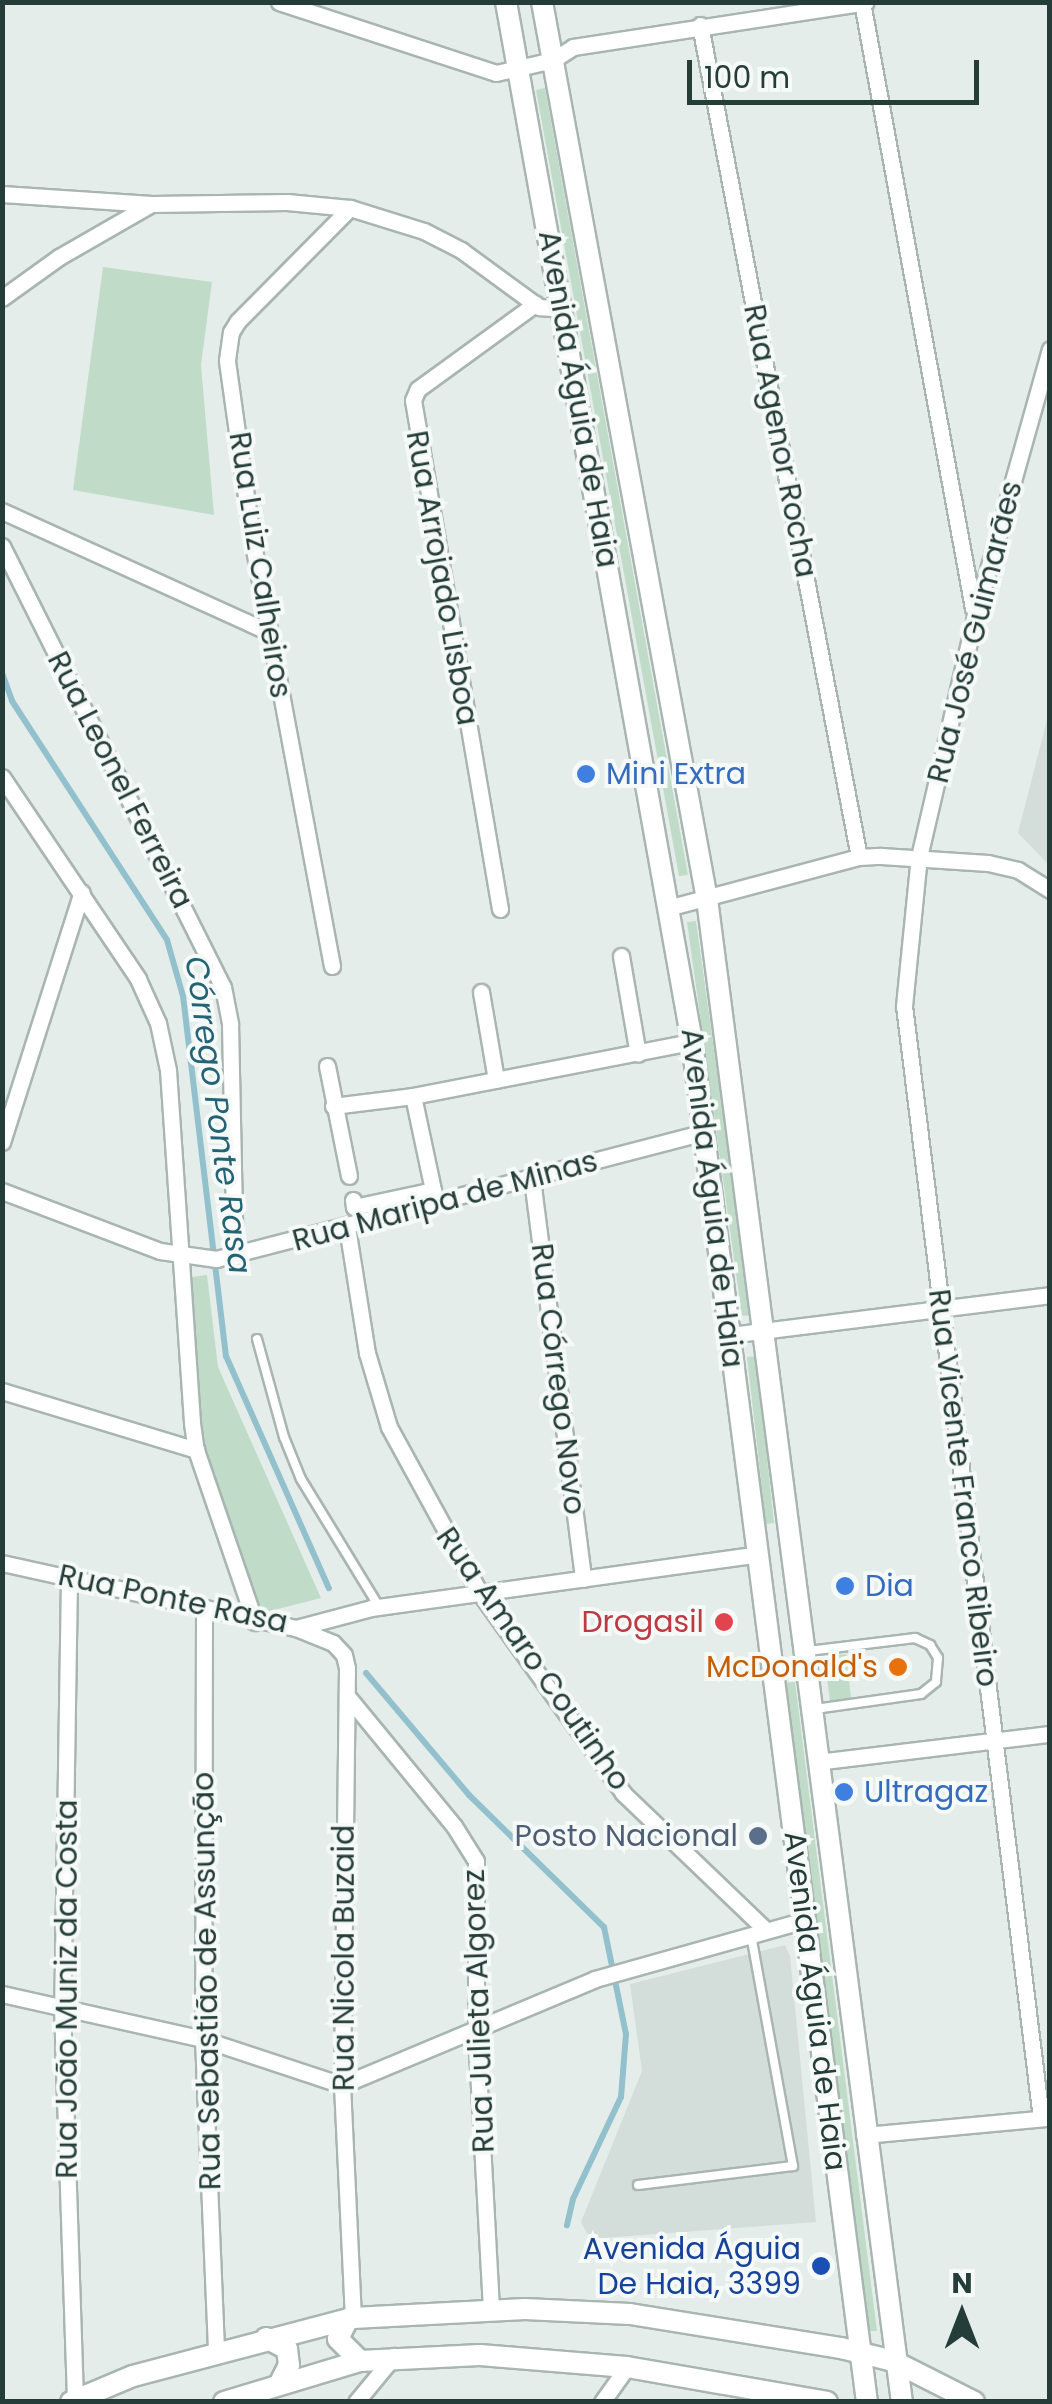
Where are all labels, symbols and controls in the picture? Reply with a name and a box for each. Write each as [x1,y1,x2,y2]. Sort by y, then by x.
scale bar [692,40,984,102]
text: 100 m [704,56,790,99]
street label: Avenida Águia de Haia [531,228,625,570]
street label: Rua Agenor Rocha [736,301,824,581]
street label: Rua Arrojado Lisboa [398,428,486,728]
street label: Rua Luiz Calheiros [221,429,299,701]
street label: Rua José Guimarães [920,477,1030,787]
street label: Rua Leonel Ferreira [40,646,200,914]
place label: Mini Extra [606,756,746,792]
marker: Mini Extra [575,763,597,785]
water label: Córrego Ponte Rasa [177,954,259,1276]
street label: Avenida Águia de Haia [673,1026,751,1370]
street label: Rua Maripa de Minas [289,1143,601,1259]
street label: Rua Córrego Novo [524,1241,592,1517]
street label: Rua Vicente Franco Ribeiro [921,1287,1005,1689]
street label: Rua Amaro Coutinho [428,1520,638,1798]
street label: Rua Ponte Rasa [55,1557,291,1641]
place label: Dia [865,1568,914,1604]
marker: Dia [834,1575,856,1597]
place label: Drogasil [581,1604,704,1640]
marker: Drogasil [713,1611,735,1633]
place label: McDonald's [706,1649,878,1685]
marker: McDonald's [887,1656,909,1678]
street label: Rua Sebastião de Assunção [185,1771,229,2191]
place label: Ultragaz [864,1774,988,1810]
marker: Ultragaz [833,1781,855,1803]
street label: Rua João Muniz da Costa [49,1799,85,2179]
place label: Posto Nacional [515,1818,738,1854]
street label: Rua Nicola Buzaid [326,1825,362,2091]
marker: Posto Nacional [747,1825,769,1847]
street label: Avenida Águia de Haia [776,1829,854,2173]
street label: Rua Julieta Algorez [456,1868,502,2154]
place label: Avenida Águia De Haia, 3399 [583,2231,801,2302]
marker: Avenida Águia De Haia, 3399 [810,2255,832,2277]
north arrow [912,2264,1012,2364]
text: N [951,2264,973,2303]

